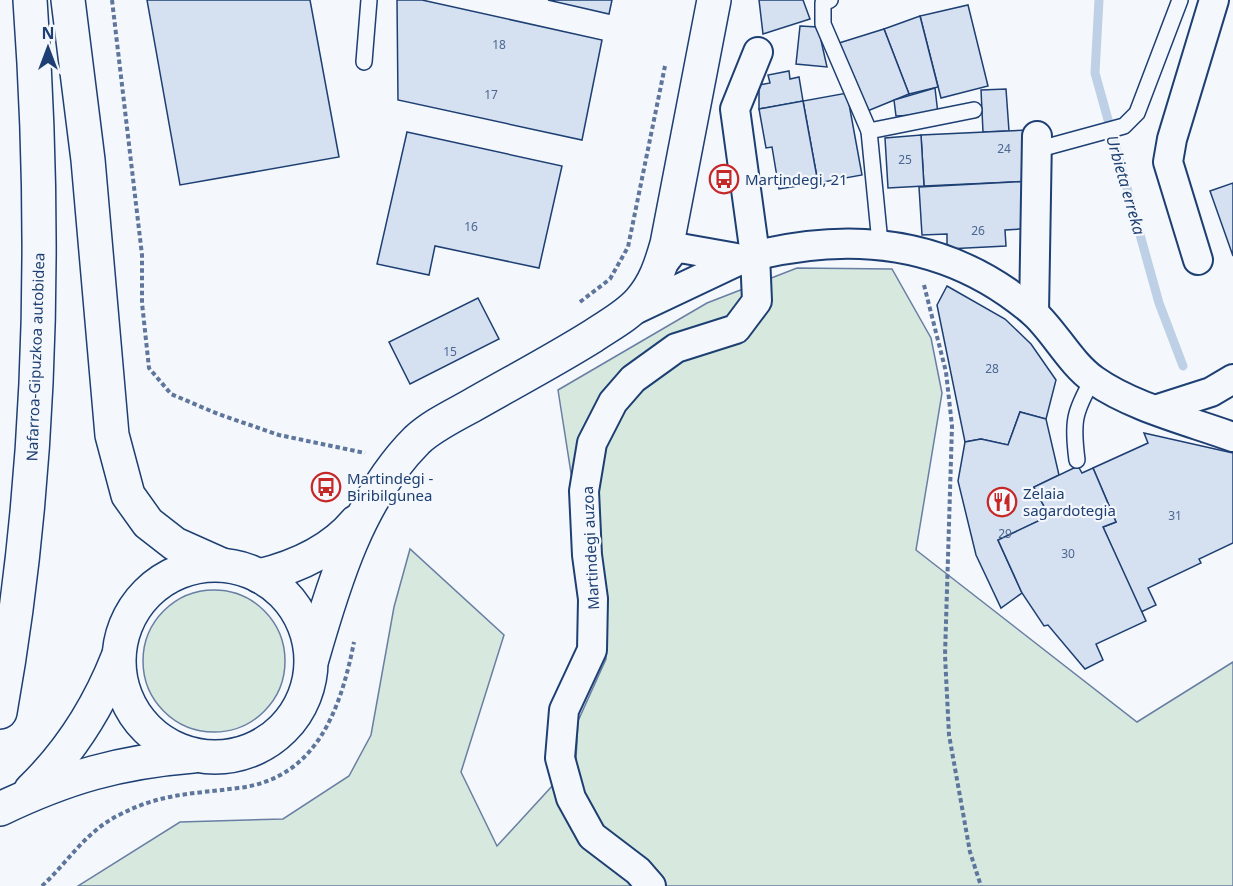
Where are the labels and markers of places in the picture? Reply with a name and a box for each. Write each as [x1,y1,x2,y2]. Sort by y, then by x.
bus stop icon: Martindegi, 21 [708,163,740,195]
place label: Martindegi, 21 [745,169,848,189]
place label: Martindegi - Biribilgunea [347,468,433,505]
bus stop icon: Martindegi - Biribilgunea [310,471,342,503]
place label: Zelaia sagardotegia [1023,483,1116,520]
restaurant icon: Zelaia sagardotegia [986,486,1018,518]

